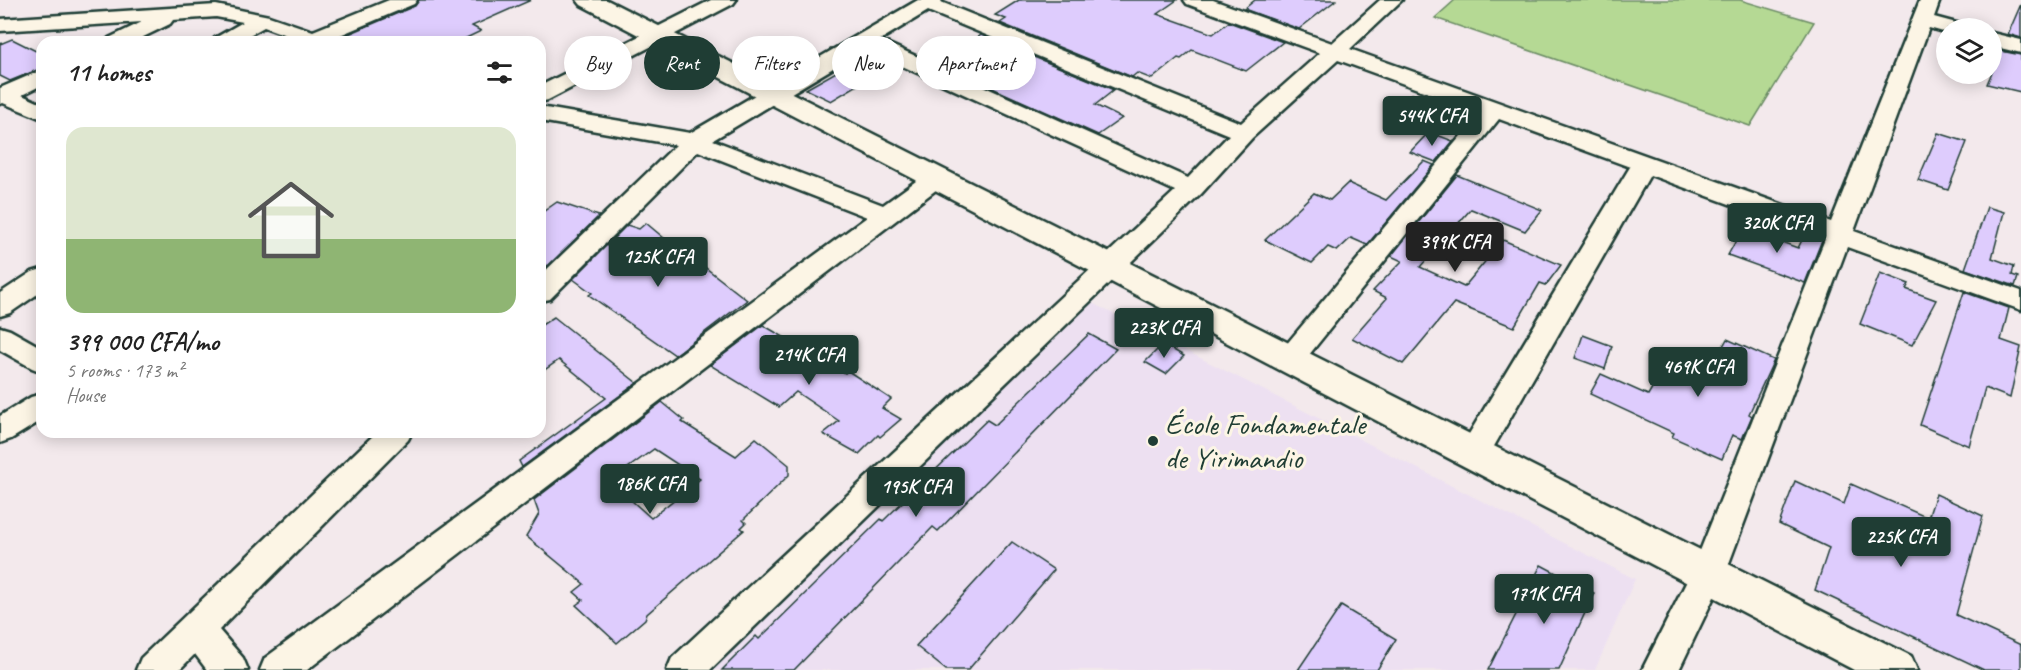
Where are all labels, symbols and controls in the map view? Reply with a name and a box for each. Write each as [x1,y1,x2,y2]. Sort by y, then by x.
map controls [1936,18,2002,84]
button: layers [1936,18,2002,84]
chip: Buy [564,36,632,90]
chip: Rent [644,36,720,90]
chip: Filters [732,36,820,90]
chip: New [832,36,904,90]
chip: Apartment [916,36,1036,90]
text: 11 homes [66,56,151,89]
icon: filters [483,56,516,89]
pin: 544K CFA [1370,96,1494,147]
text: 544K CFA [1397,103,1467,128]
icon: home [237,166,345,274]
pin: 320K CFA [1715,203,1839,254]
text: 320K CFA [1742,210,1812,235]
pin: 399K CFA [1393,222,1517,273]
text: 399K CFA [1420,229,1490,254]
pin: 125K CFA [596,237,720,288]
text: 125K CFA [623,244,693,269]
pin: 223K CFA [1102,308,1226,359]
text: 223K CFA [1129,315,1199,340]
text: 399 000 CFA/mo [66,325,219,358]
pin: 214K CFA [747,335,871,386]
text: 214K CFA [774,342,844,367]
pin: 469K CFA [1636,347,1760,398]
text: 469K CFA [1662,354,1734,379]
text: 5 rooms · 173 m² [66,358,183,383]
text: House [66,383,105,408]
place label: École Fondamentale de Yirimandio [1165,405,1367,477]
marker: École Fondamentale de Yirimandio [1146,434,1160,448]
pin: 186K CFA [588,464,712,515]
pin: 195K CFA [854,467,978,518]
text: 186K CFA [614,471,686,496]
text: 195K CFA [881,474,951,499]
pin: 225K CFA [1839,517,1963,568]
text: 225K CFA [1866,524,1936,549]
pin: 171K CFA [1482,574,1606,625]
text: 171K CFA [1509,581,1579,606]

